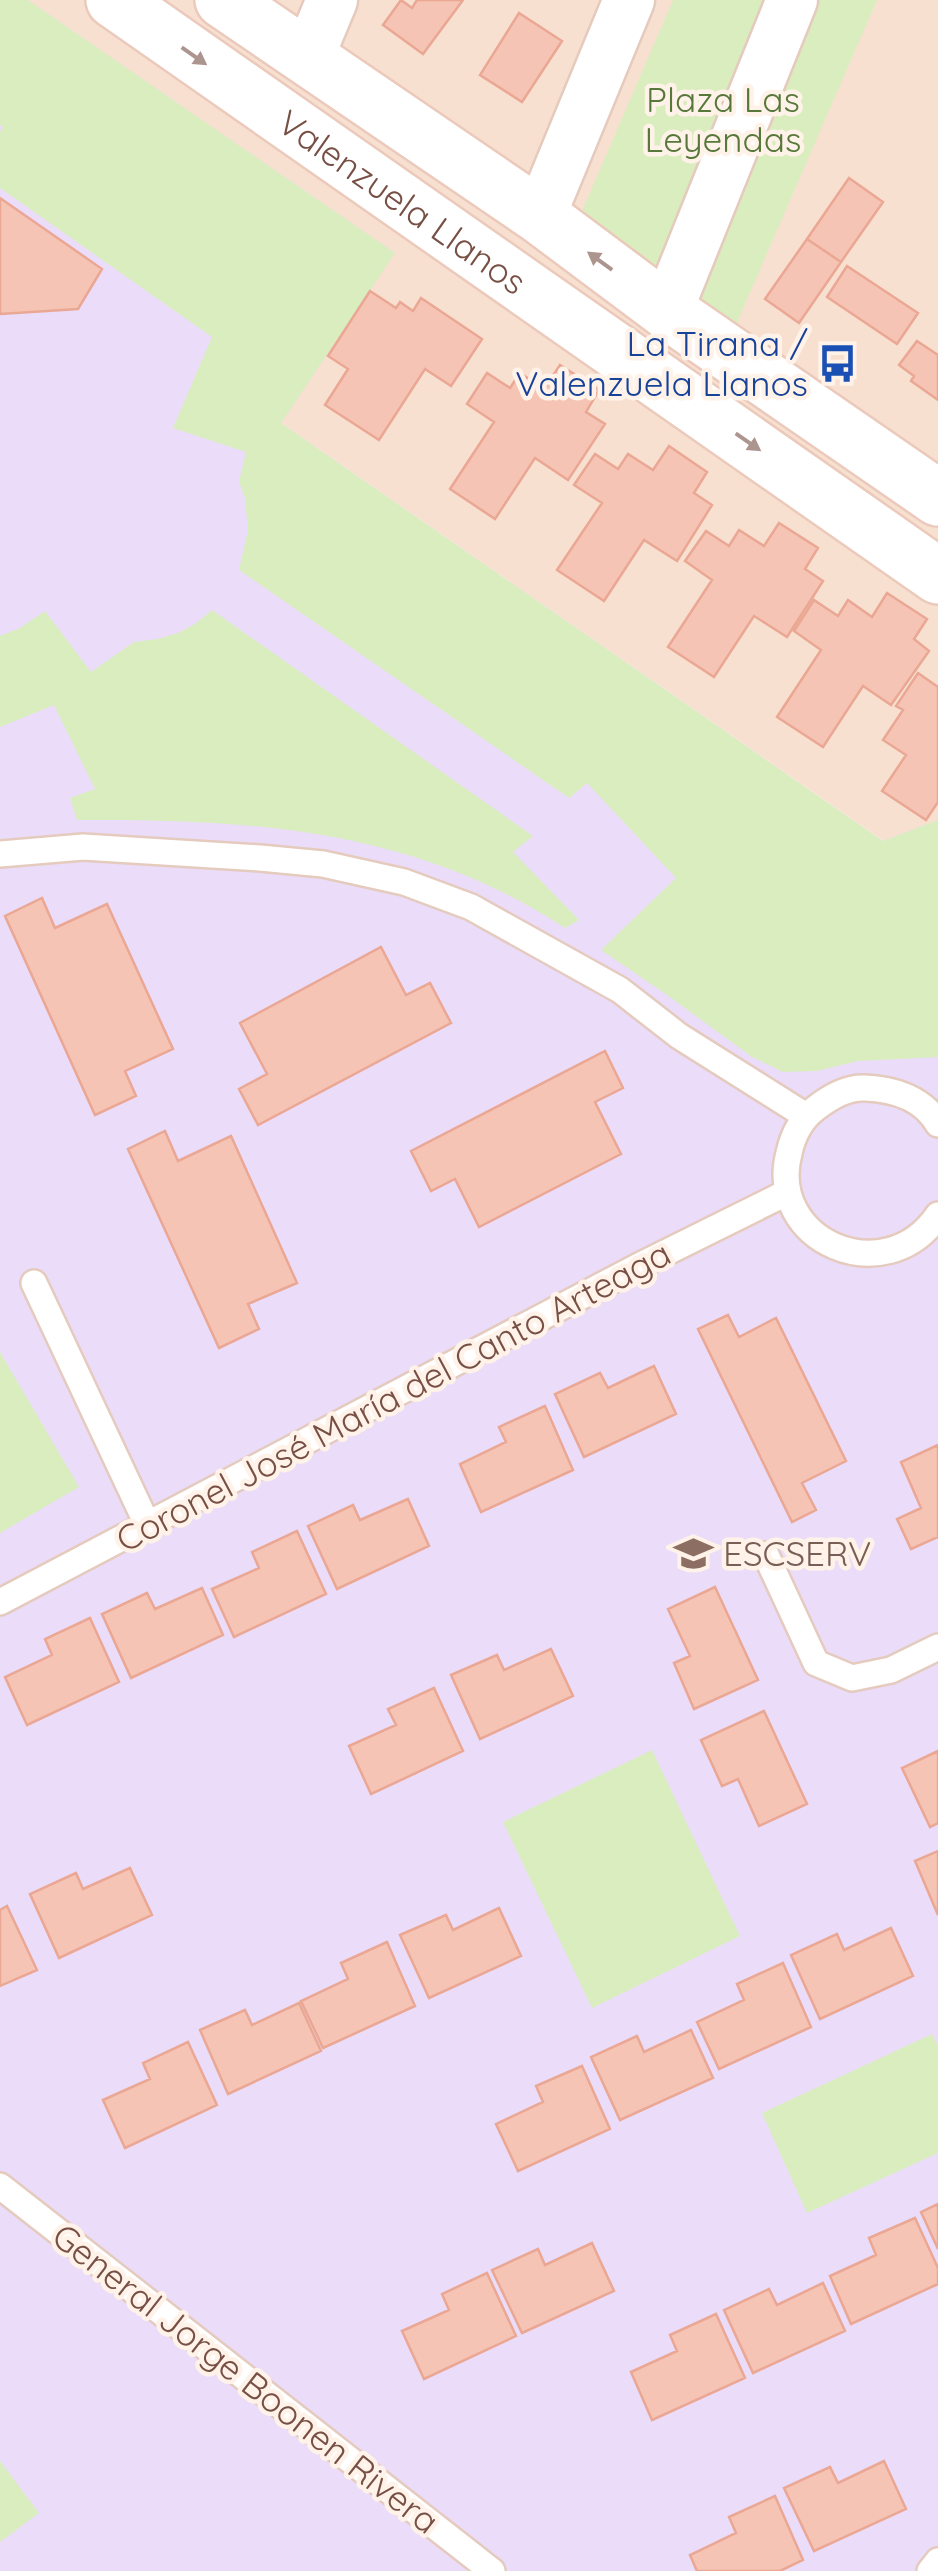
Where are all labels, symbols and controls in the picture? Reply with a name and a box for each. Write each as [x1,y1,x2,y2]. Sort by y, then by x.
one-way arrow [181,46,208,65]
park label: Plaza Las Leyendas [645,77,801,161]
street label: Valenzuela Llanos [270,100,535,304]
one-way arrow [587,252,614,272]
place label: La Tirana / Valenzuela Llanos [515,321,808,405]
bus stop icon: La Tirana / Valenzuela Llanos [817,342,859,384]
one-way arrow [734,432,761,452]
street label: Coronel José María del Canto Arteaga [108,1231,678,1561]
place label: ESCSERV [723,1531,871,1575]
school or university icon: ESCSERV [672,1532,714,1574]
street label: General Jorge Boonen Rivera [44,2213,448,2543]

